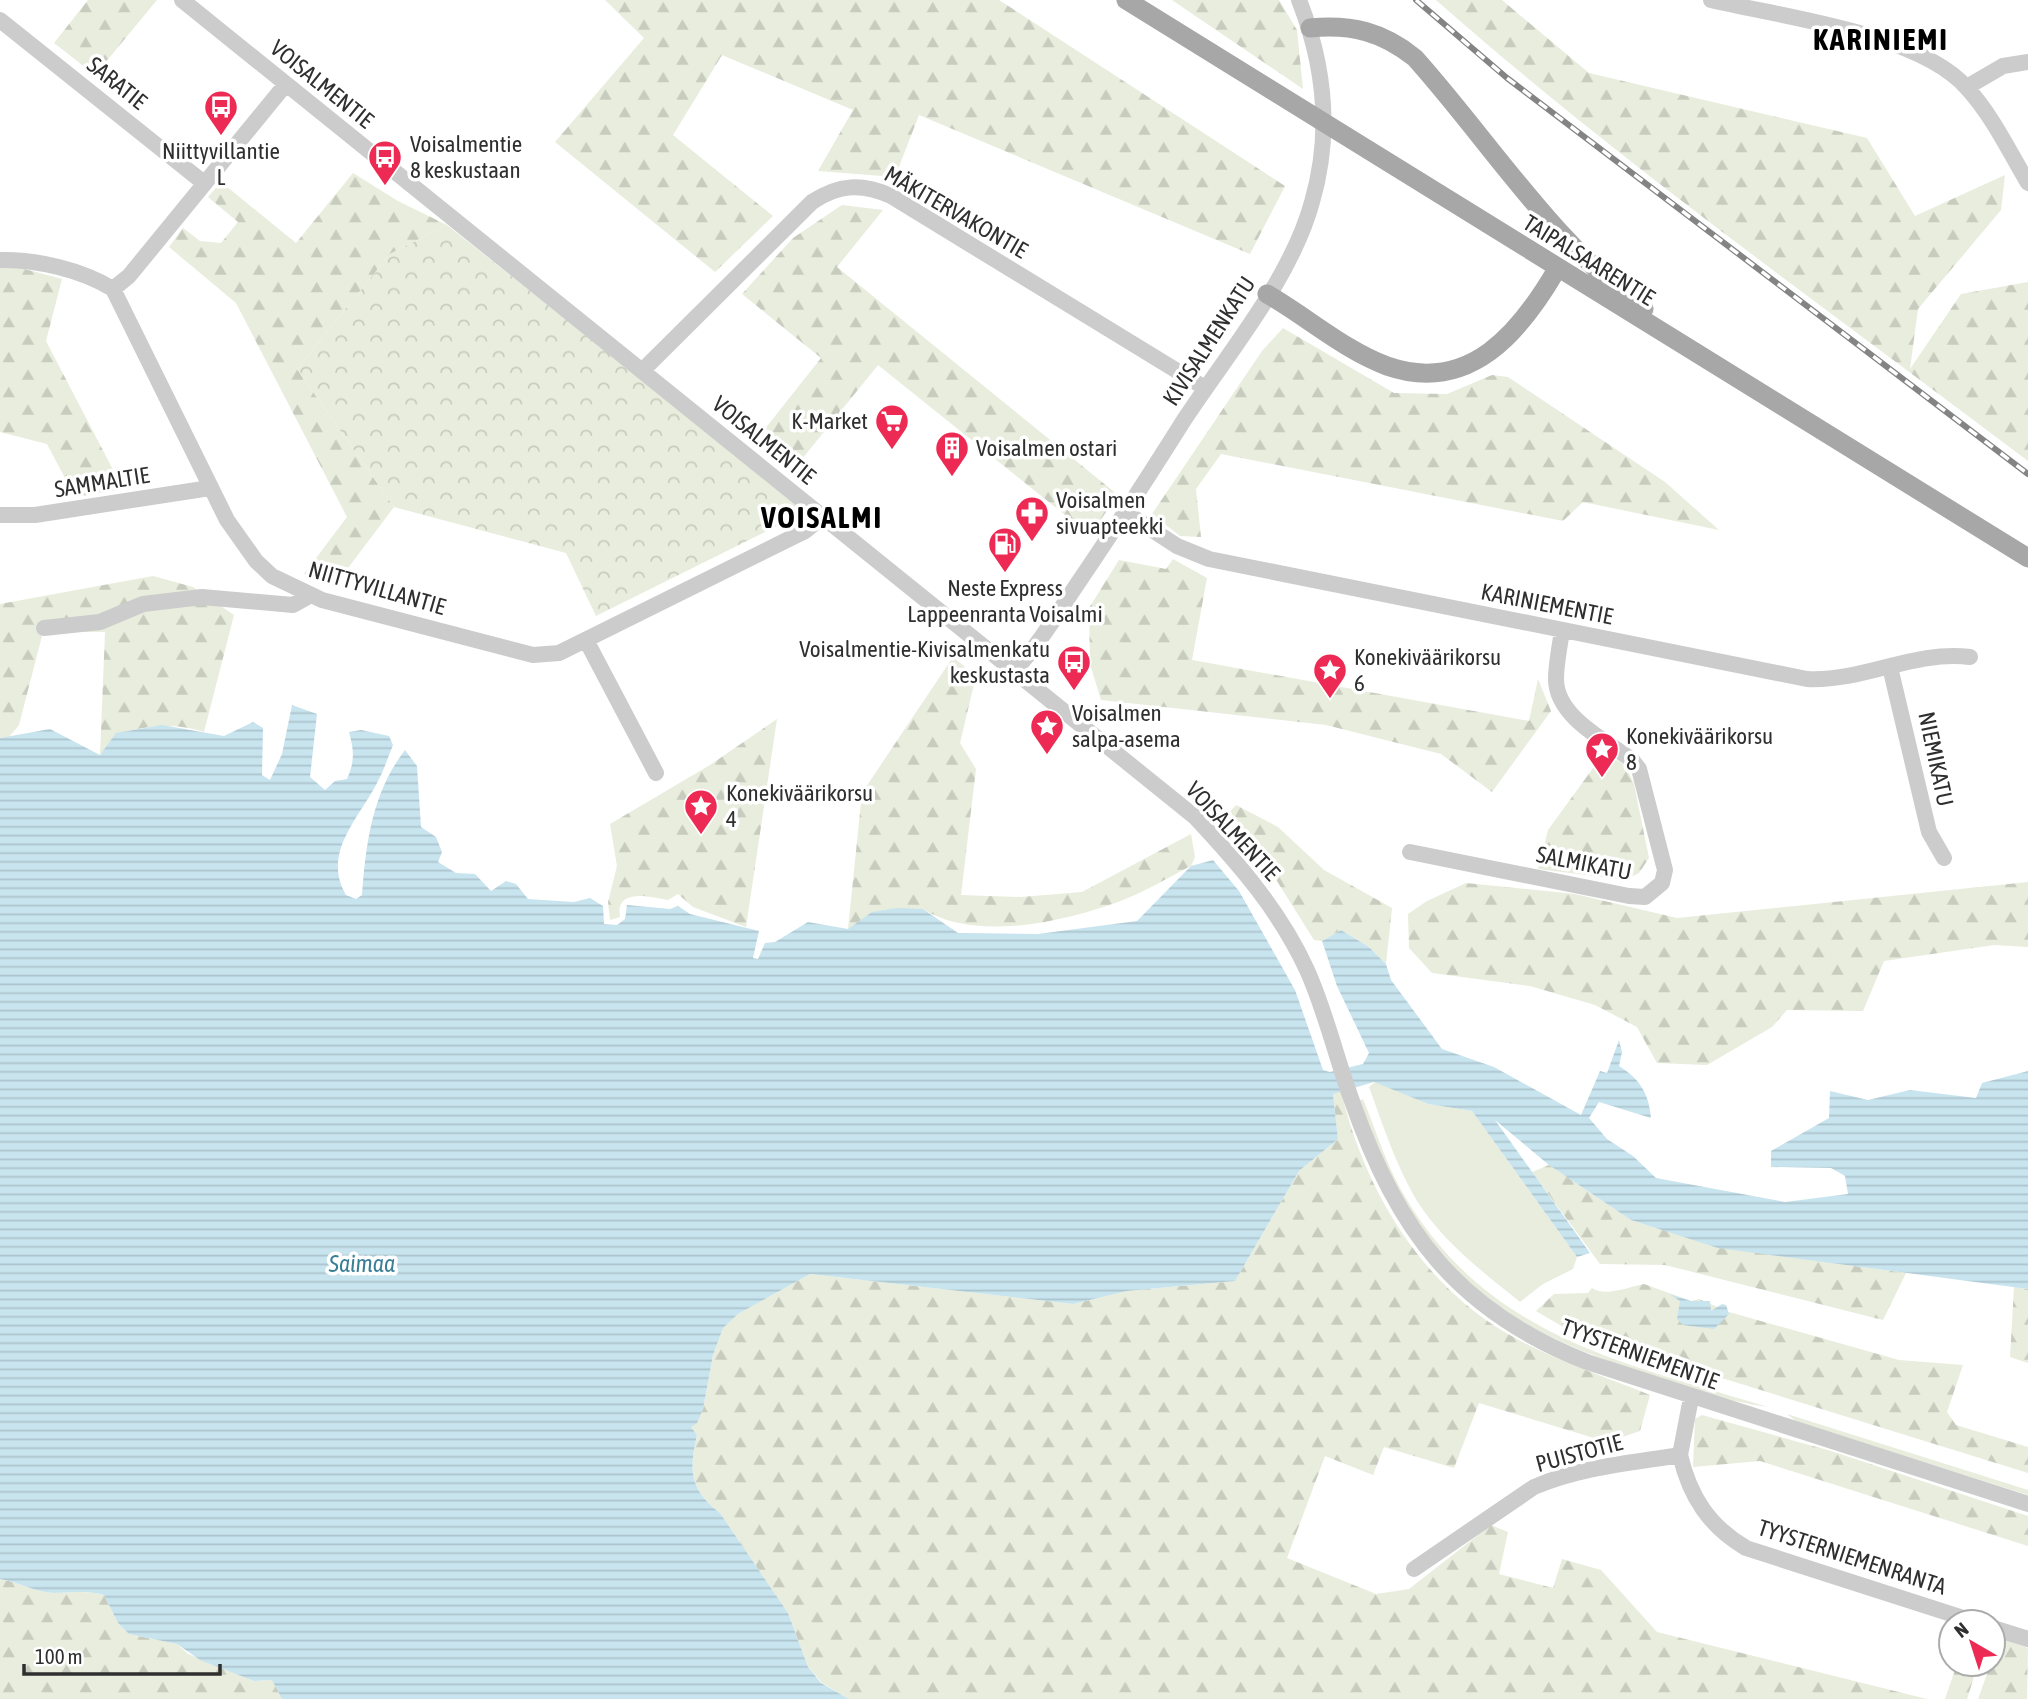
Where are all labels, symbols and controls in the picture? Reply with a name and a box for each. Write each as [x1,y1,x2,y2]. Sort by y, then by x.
district label: KARINIEMI [1813,22,1949,56]
street label: VOISALMENTIE [265,35,379,133]
street label: SARATIE [82,51,152,115]
bus stop icon: Niittyvillantie L [202,88,240,137]
place label: Voisalmentie 8 keskustaan [410,131,522,183]
place label: Niittyvillantie L [162,138,280,190]
bus stop icon: Voisalmentie 8 keskustaan [366,138,404,187]
street label: MÄKITERVAKONTIE [880,161,1032,263]
street label: TAIPALSAARENTIE [1519,209,1660,311]
street label: KIVISALMENKATU [1158,272,1260,410]
street label: VOISALMENTIE [707,391,821,489]
supermarket icon: K-Market [873,402,911,451]
place label: K-Market [791,408,868,434]
building icon: Voisalmen ostari [933,429,971,478]
place label: Voisalmen ostari [976,435,1117,461]
street label: SAMMALTIE [53,462,151,502]
place label: Voisalmen sivuapteekki [1056,487,1164,539]
pharmacy icon: Voisalmen sivuapteekki [1013,494,1051,543]
district label: VOISALMI [760,500,883,534]
fuel station icon: Neste Express Lappeenranta Voisalmi [986,525,1024,574]
street label: NIITTYVILLANTIE [306,556,449,620]
place label: Neste Express Lappeenranta Voisalmi [907,575,1103,627]
street label: KARINIEMENTIE [1479,578,1615,630]
place label: Voisalmentie-Kivisalmenkatu keskustasta [799,636,1050,688]
bus stop icon: Voisalmentie-Kivisalmenkatu keskustasta [1055,643,1093,692]
place label: Konekiväärikorsu 6 [1354,644,1501,696]
place icon: Konekiväärikorsu 6 [1311,651,1349,700]
place label: Voisalmen salpa-asema [1072,700,1181,752]
place icon: Voisalmen salpa-asema [1028,707,1066,756]
street label: NIEMIKATU [1913,709,1959,809]
place label: Konekiväärikorsu 8 [1626,723,1773,775]
place icon: Konekiväärikorsu 8 [1583,730,1621,779]
street label: VOISALMENTIE [1181,777,1285,886]
place label: Konekiväärikorsu 4 [726,780,873,832]
place icon: Konekiväärikorsu 4 [682,787,720,836]
street label: SALMIKATU [1534,841,1634,885]
water label: Saimaa [328,1250,395,1277]
street label: TYYSTERNIEMENTIE [1558,1313,1722,1395]
street label: PUISTOTIE [1533,1429,1625,1477]
street label: TYYSTERNIEMENRANTA [1755,1514,1950,1600]
north arrow [1937,1608,2007,1678]
text: N [1950,1618,1973,1642]
scale bar [24,1632,220,1676]
text: 100 m [35,1644,83,1668]

